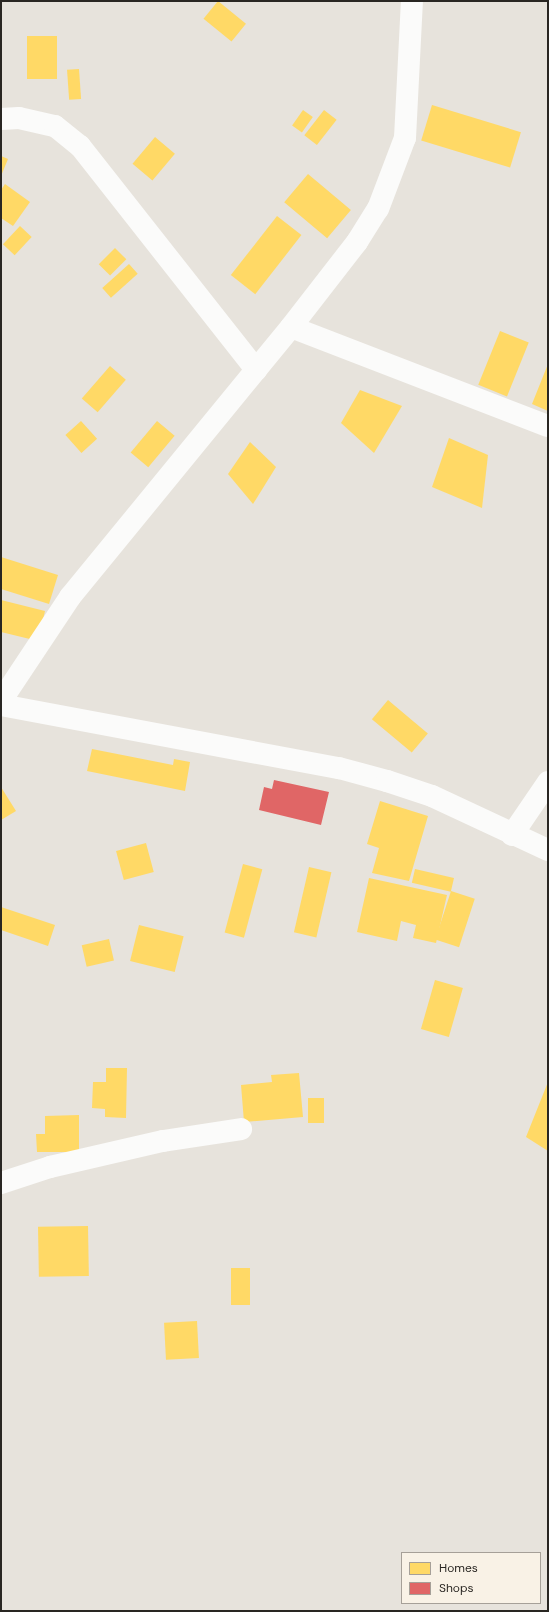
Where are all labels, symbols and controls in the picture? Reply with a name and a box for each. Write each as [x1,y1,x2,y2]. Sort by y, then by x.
legend [401,1552,541,1604]
text: Homes [439,1560,478,1576]
text: Shops [439,1580,474,1596]

